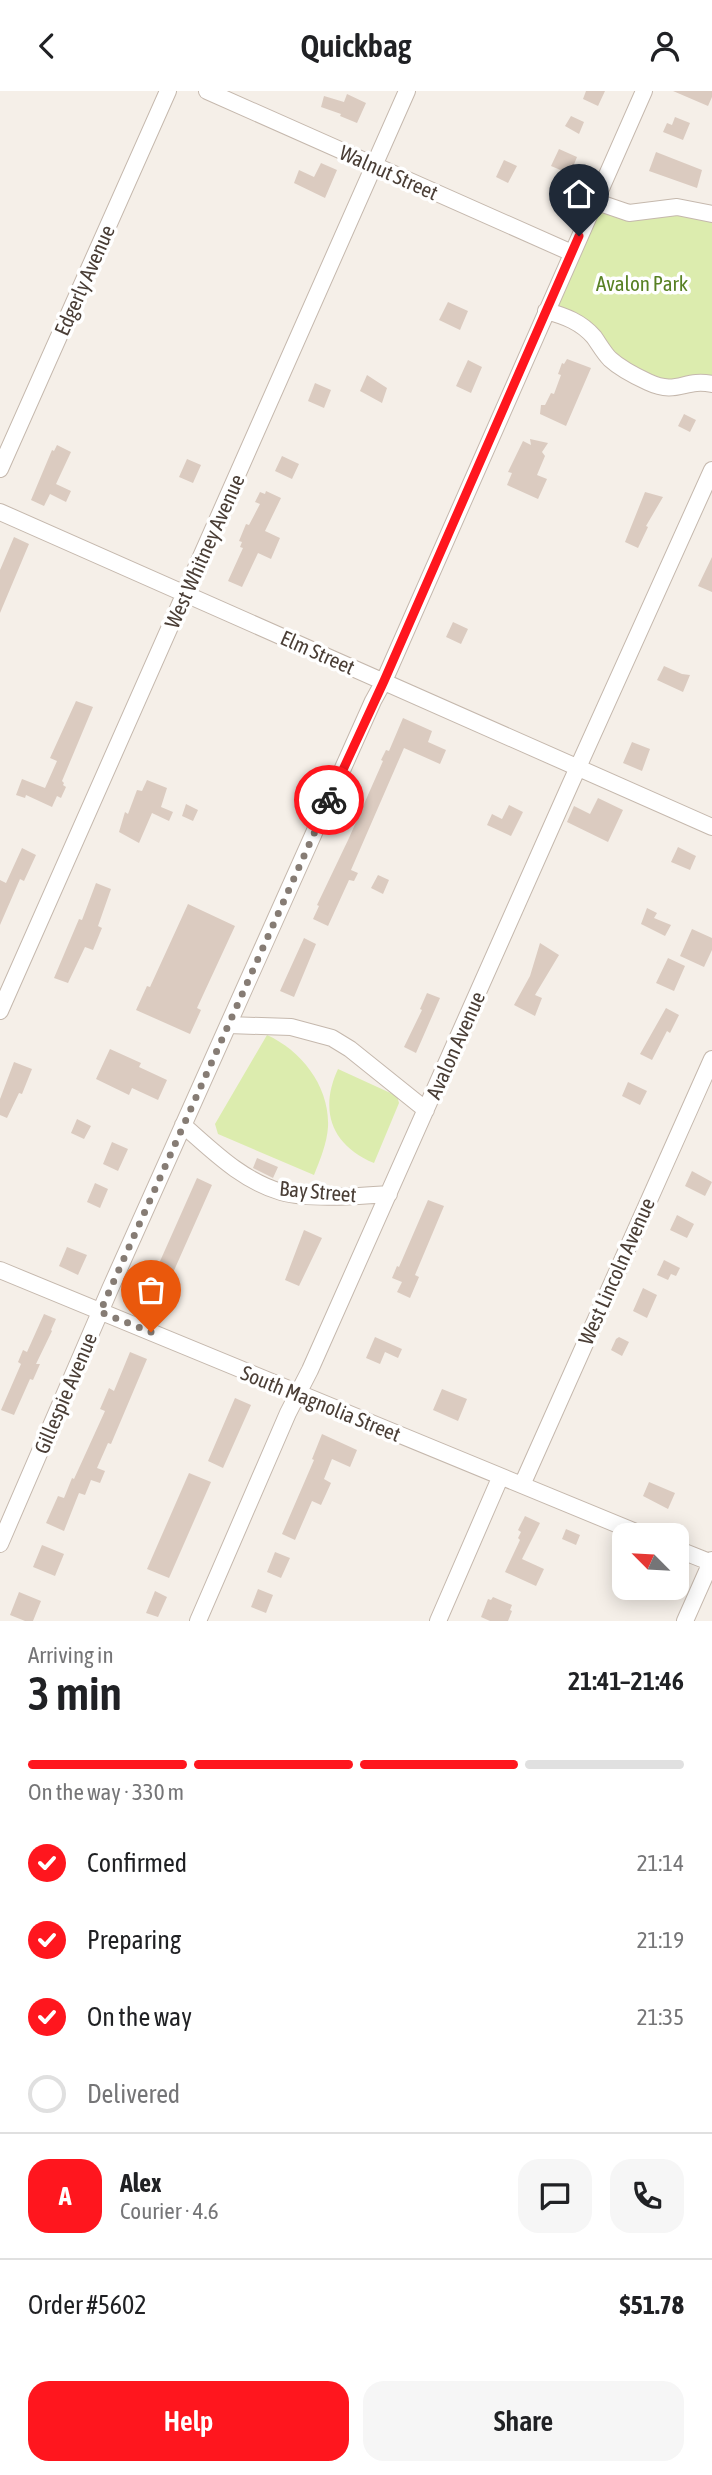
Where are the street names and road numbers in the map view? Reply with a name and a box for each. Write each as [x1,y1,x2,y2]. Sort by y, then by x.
street label: Walnut Street [336,140,442,204]
street label: Edgerly Avenue [49,221,119,339]
street label: West Whitney Avenue [159,470,249,632]
street label: Elm Street [277,625,359,679]
street label: Avalon Avenue [421,988,489,1102]
street label: Bay Street [278,1176,358,1206]
street label: West Lincoln Avenue [573,1194,659,1348]
street label: Gillespie Avenue [29,1329,101,1457]
street label: South Magnolia Street [238,1360,404,1446]

